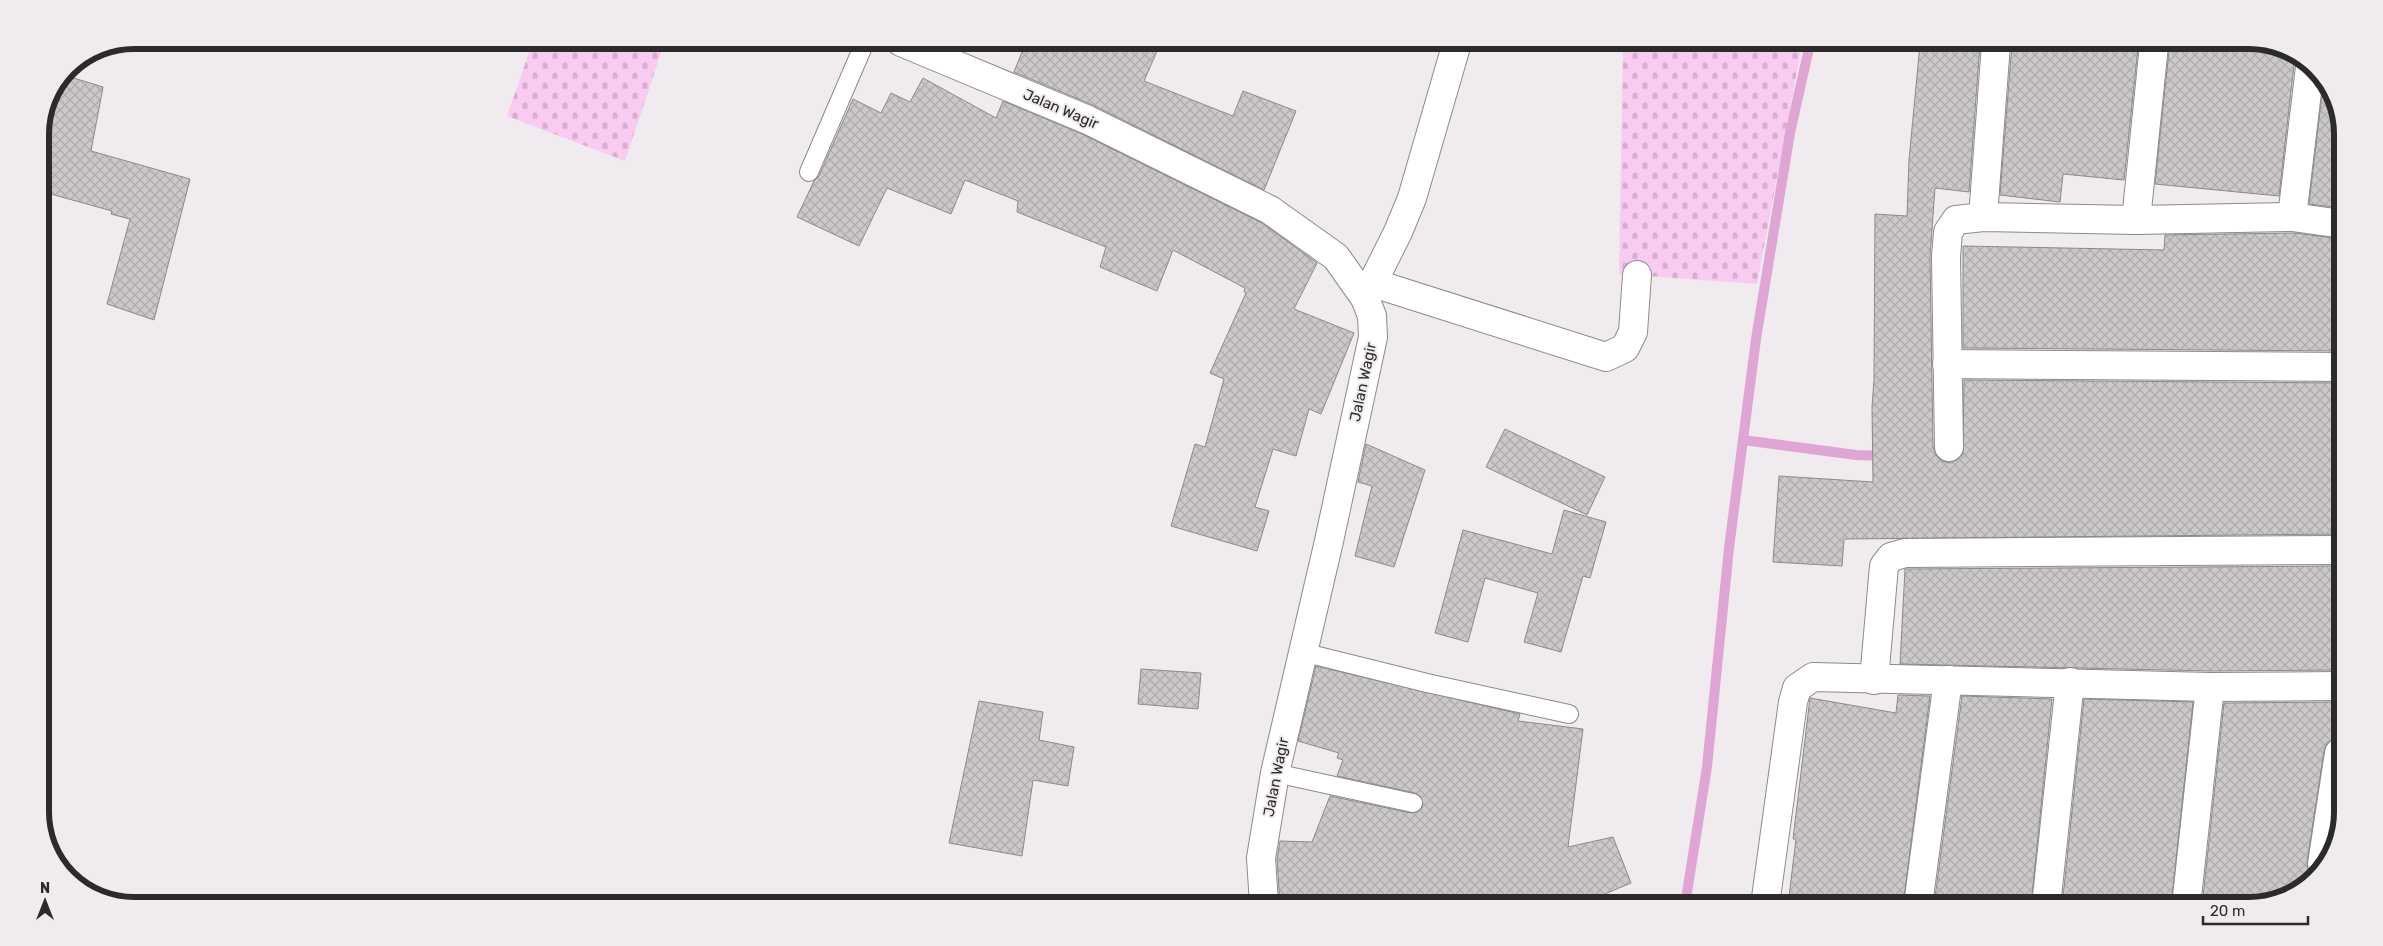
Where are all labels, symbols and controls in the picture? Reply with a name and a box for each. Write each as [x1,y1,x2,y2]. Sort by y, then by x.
street label: Jalan Wagir [1020,85,1102,133]
street label: Jalan Wagir [1346,341,1380,423]
street label: Jalan Wagir [1259,736,1293,818]
north arrow [20,876,70,926]
text: N [40,880,50,897]
scale bar [2203,894,2308,926]
text: 20 m [2210,902,2245,920]

